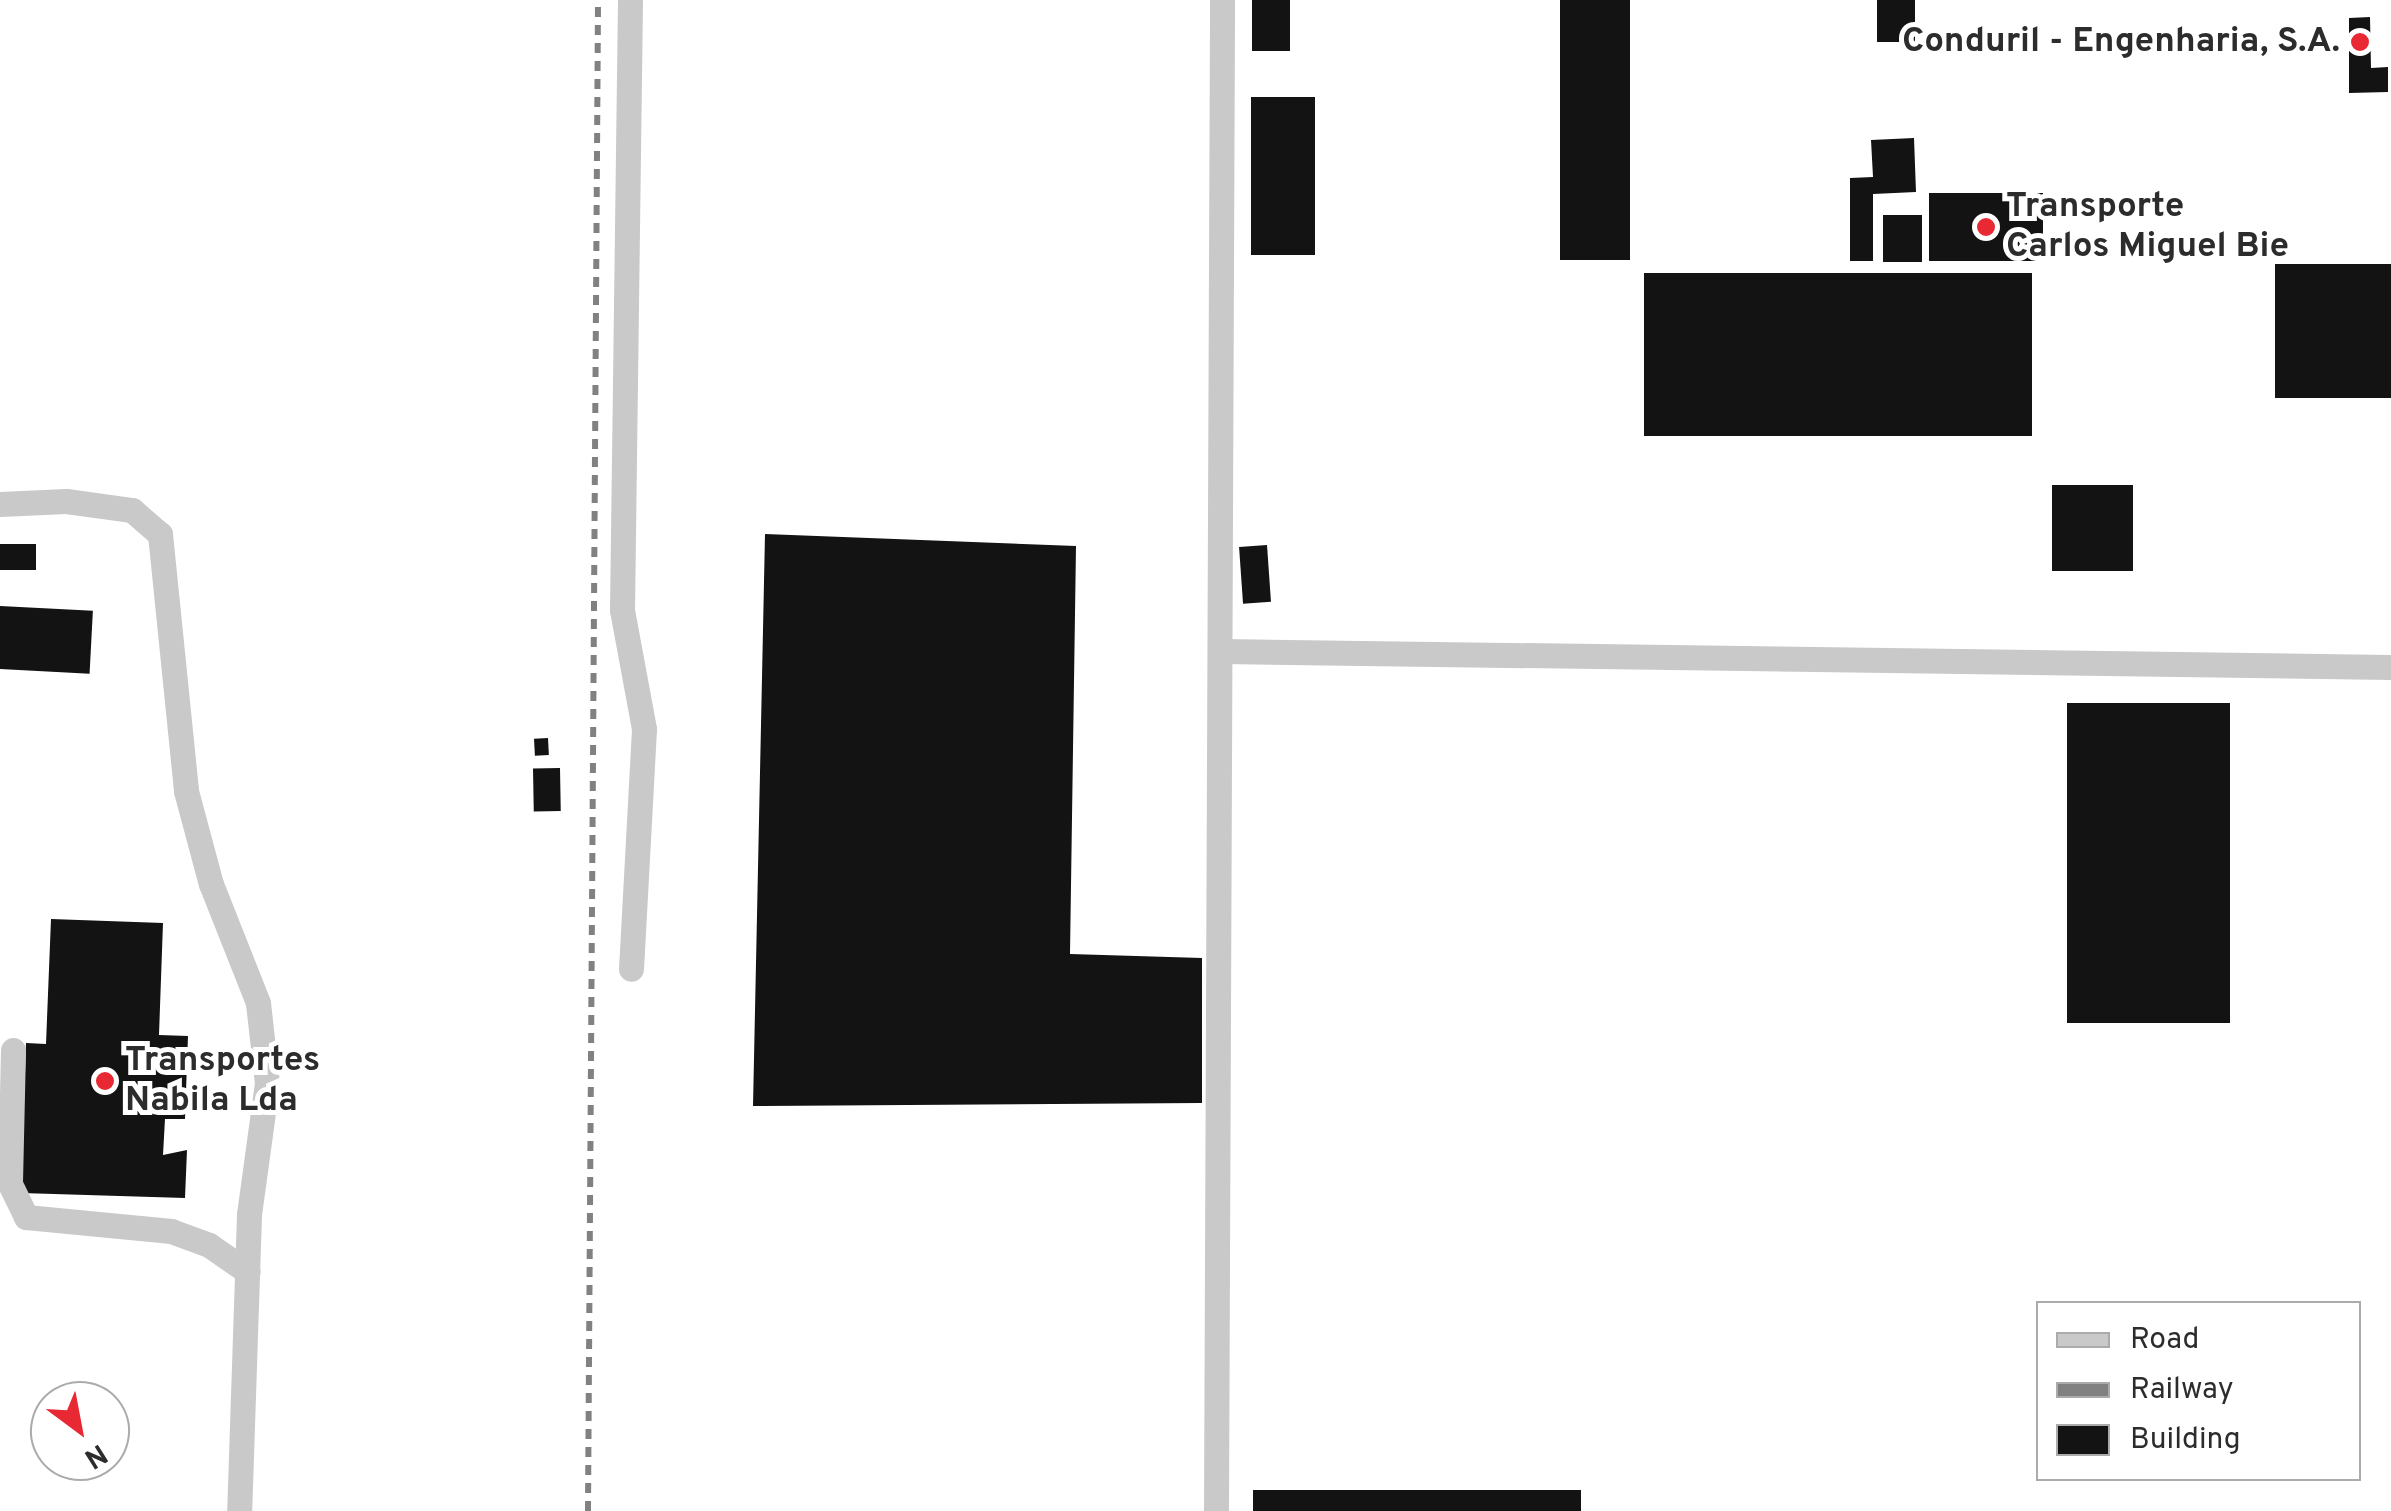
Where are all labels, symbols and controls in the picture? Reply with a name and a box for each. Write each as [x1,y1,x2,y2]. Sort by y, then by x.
place label: Conduril - Engenharia, S.A. [1902,21,2340,63]
marker: Conduril - Engenharia, S.A. [2349,31,2371,53]
place label: Transporte Carlos Miguel Bie [2006,186,2289,268]
marker: Transporte Carlos Miguel Bie [1975,216,1997,238]
place label: Transportes Nabila Lda [125,1040,320,1122]
marker: Transportes Nabila Lda [94,1070,116,1092]
legend [2036,1301,2361,1481]
text: Road [2130,1322,2199,1359]
text: Railway [2130,1372,2234,1409]
north arrow [30,1381,130,1481]
text: Building [2130,1422,2241,1459]
text: N [77,1434,113,1475]

